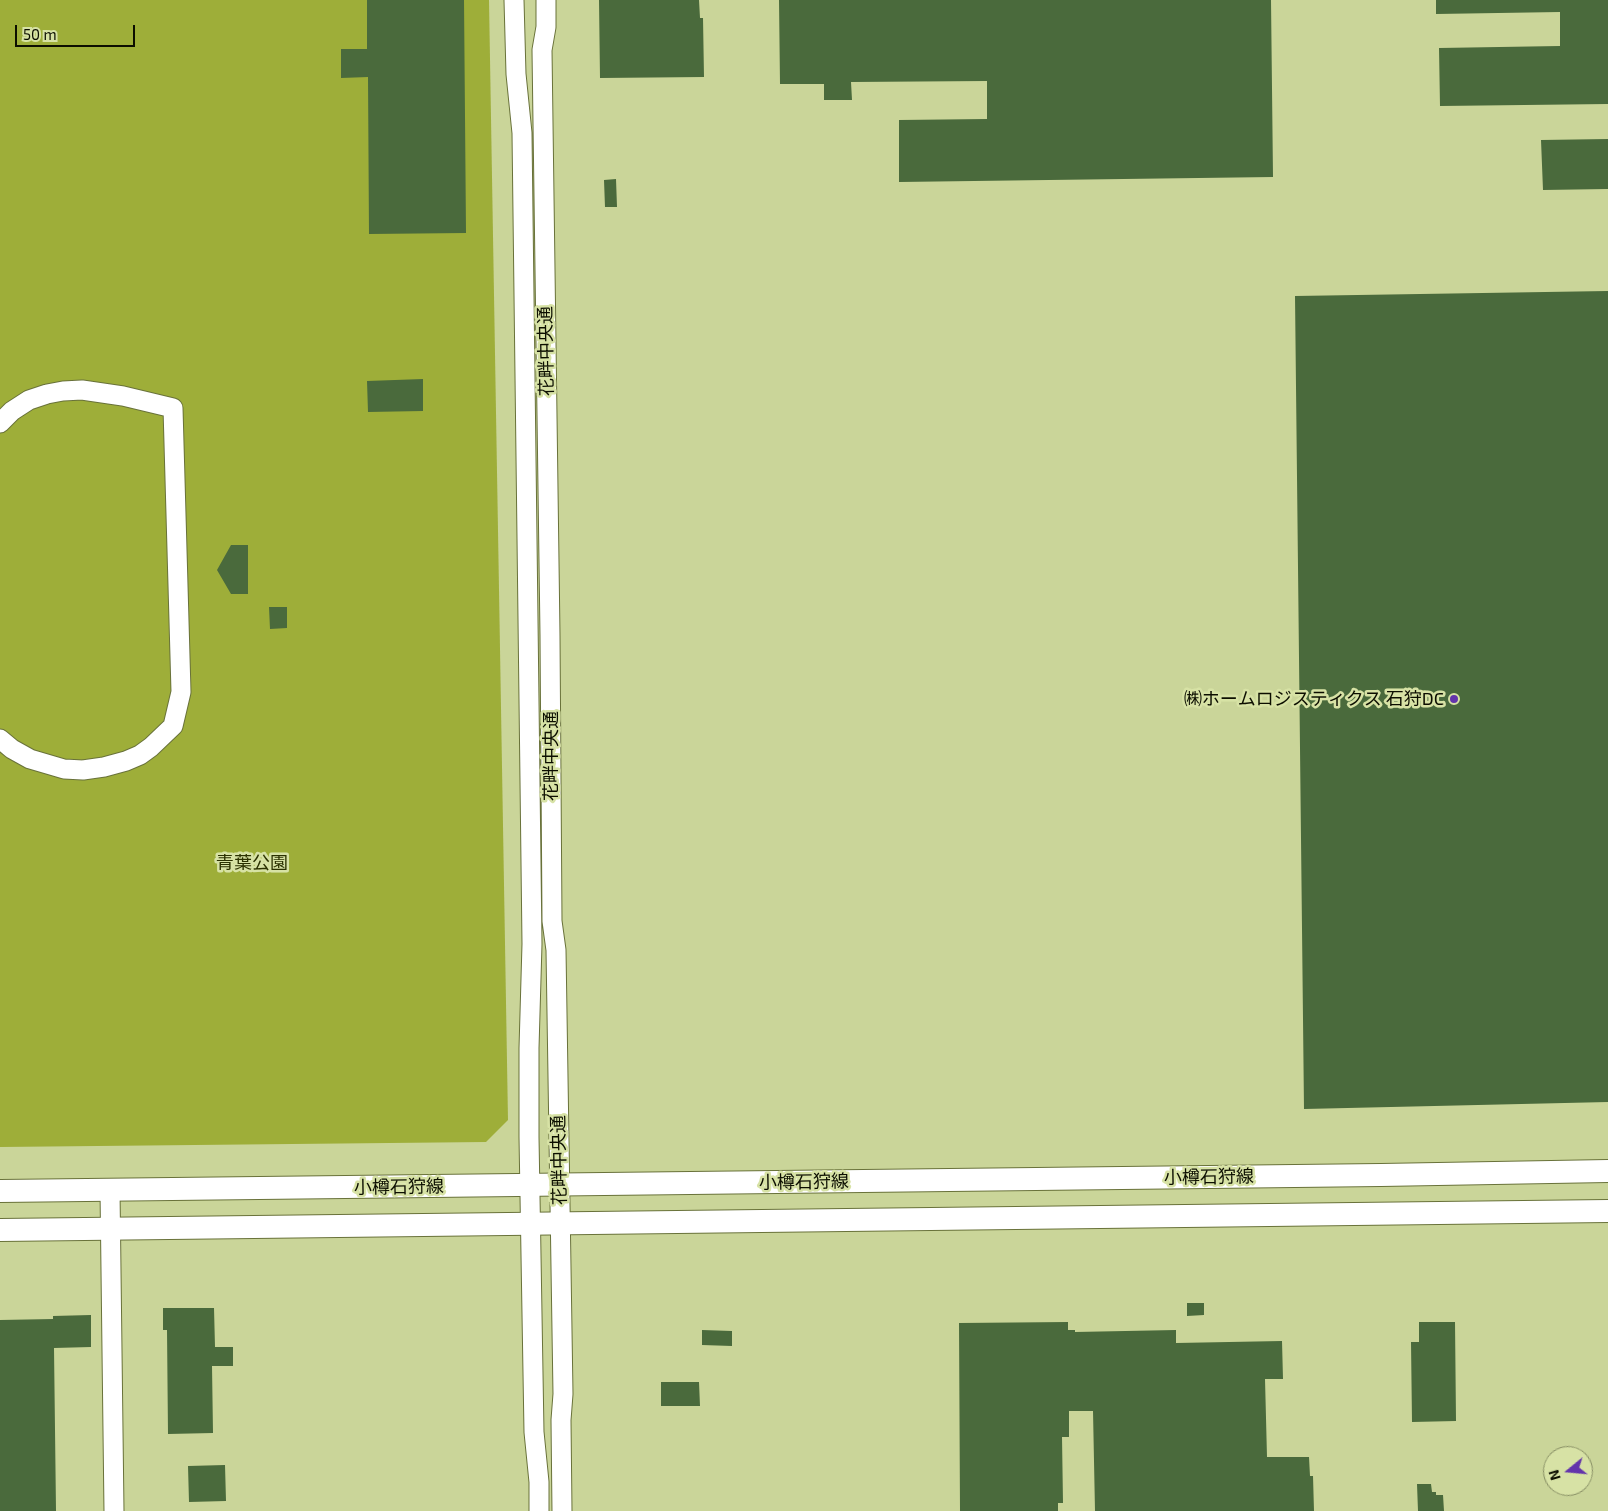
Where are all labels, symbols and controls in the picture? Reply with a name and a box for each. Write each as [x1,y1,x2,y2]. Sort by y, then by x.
scale bar [18,15,138,47]
text: 50 m [23,25,57,43]
street label: 花畔中央通 [534,306,558,396]
place label: ㈱ホームロジスティクス 石狩DC [1184,688,1444,710]
marker: ㈱ホームロジスティクス 石狩DC [1448,693,1460,705]
street label: 花畔中央通 [540,711,562,801]
park label: 青葉公園 [216,852,288,874]
street label: 花畔中央通 [547,1115,571,1205]
street label: 小樽石狩線 [1164,1165,1254,1189]
street label: 小樽石狩線 [759,1170,849,1194]
street label: 小樽石狩線 [354,1175,444,1199]
north arrow [1543,1446,1593,1496]
text: N [1545,1468,1564,1483]

